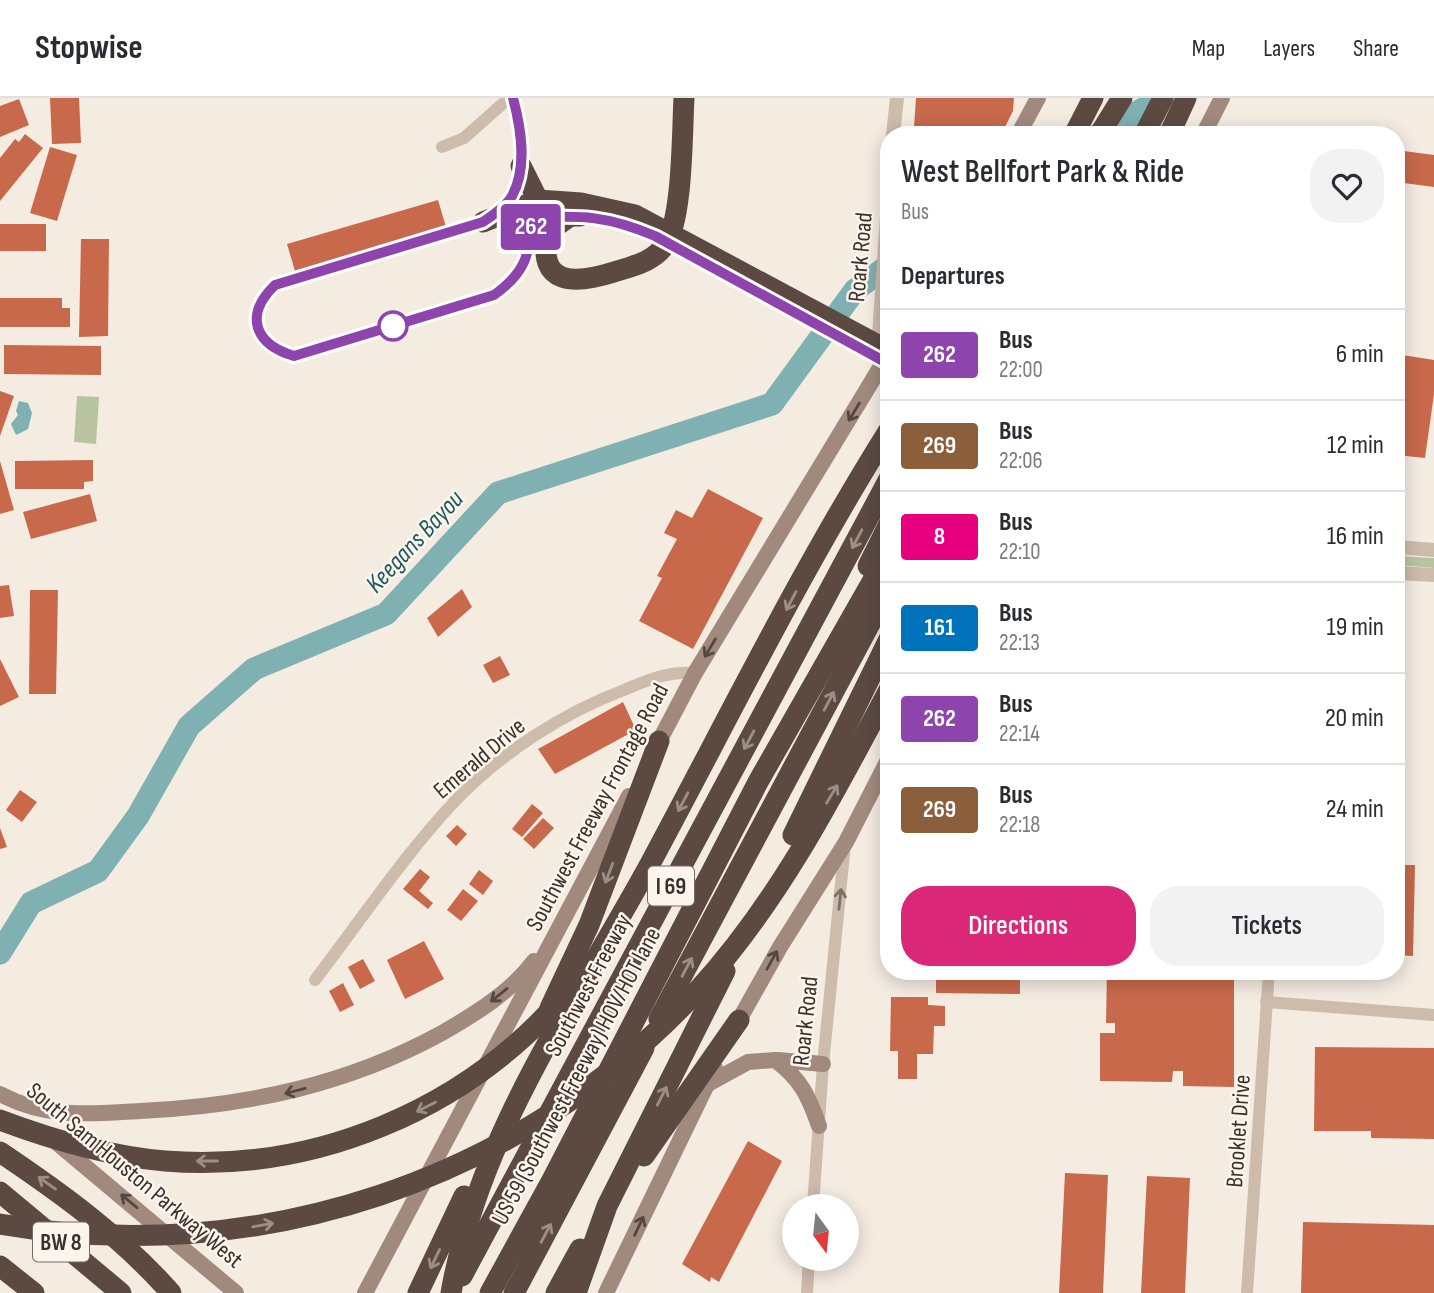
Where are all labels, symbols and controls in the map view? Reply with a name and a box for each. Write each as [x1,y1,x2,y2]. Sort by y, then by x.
text: Stopwise [35,28,143,68]
text: Map [1192,34,1225,63]
text: Layers [1263,34,1315,63]
text: Share [1353,34,1399,63]
button: heart [1310,149,1384,223]
text: West Bellfort Park & Ride [901,152,1184,192]
text: Bus [901,198,929,226]
line badge: 262 [491,204,571,250]
street label: Roark Road [842,211,879,303]
text: 262 [515,212,547,241]
text: Departures [901,261,1005,292]
unlabelled marker [378,311,408,341]
text: Bus [999,325,1033,356]
text: 6 min [1336,339,1384,370]
text: 262 [923,340,956,369]
text: 22:00 [999,356,1043,384]
one-way arrow [846,401,860,421]
text: Bus [999,416,1033,447]
text: 12 min [1327,430,1384,461]
text: 269 [923,431,956,460]
text: 22:06 [999,447,1043,475]
water label: Keegans Bayou [360,484,471,600]
text: Bus [999,507,1033,538]
text: 16 min [1327,521,1384,552]
text: 8 [934,522,945,551]
one-way arrow [850,529,864,549]
text: 22:10 [999,538,1041,566]
one-way arrow [783,590,797,611]
text: Bus [999,598,1033,629]
text: 19 min [1327,612,1384,643]
text: 161 [924,613,955,642]
text: 22:13 [999,629,1040,657]
one-way arrow [703,638,717,658]
street label: Southwest Freeway Frontage Road [520,679,675,936]
text: Bus [999,689,1033,720]
one-way arrow [822,692,836,712]
text: 20 min [1325,703,1384,734]
text: 262 [923,704,956,733]
street label: Emerald Drive [428,712,531,805]
text: 22:14 [999,720,1040,748]
one-way arrow [742,729,756,750]
text: Bus [999,780,1033,811]
one-way arrow [825,785,839,805]
one-way arrow [676,791,690,811]
text: 24 min [1326,794,1384,825]
text: 269 [923,795,956,824]
text: 22:18 [999,811,1040,839]
one-way arrow [601,862,614,884]
road number: I 69 [648,866,694,906]
button: Directions [901,886,1136,966]
button: Tickets [1150,886,1384,966]
one-way arrow [833,888,846,911]
street label: Southwest Freeway [539,909,638,1061]
street label: US 59 (Southwest Freeway) HOV/HOT lane [486,923,667,1230]
one-way arrow [766,950,779,971]
one-way arrow [681,957,695,978]
street label: Roark Road [786,975,825,1067]
one-way arrow [491,987,509,1002]
street label: Brooklet Drive [1220,1073,1257,1189]
street label: South Sam Houston Parkway West [21,1076,249,1274]
one-way arrow [284,1085,307,1098]
one-way arrow [656,1086,670,1107]
one-way arrow [416,1100,437,1114]
one-way arrow [196,1154,219,1168]
one-way arrow [38,1176,57,1191]
one-way arrow [120,1193,138,1209]
north arrow [782,1194,859,1270]
map controls [782,1194,859,1271]
one-way arrow [633,1216,646,1237]
one-way arrow [251,1218,274,1232]
road number: BW 8 [33,1222,89,1261]
one-way arrow [540,1223,553,1244]
one-way arrow [428,1248,441,1269]

